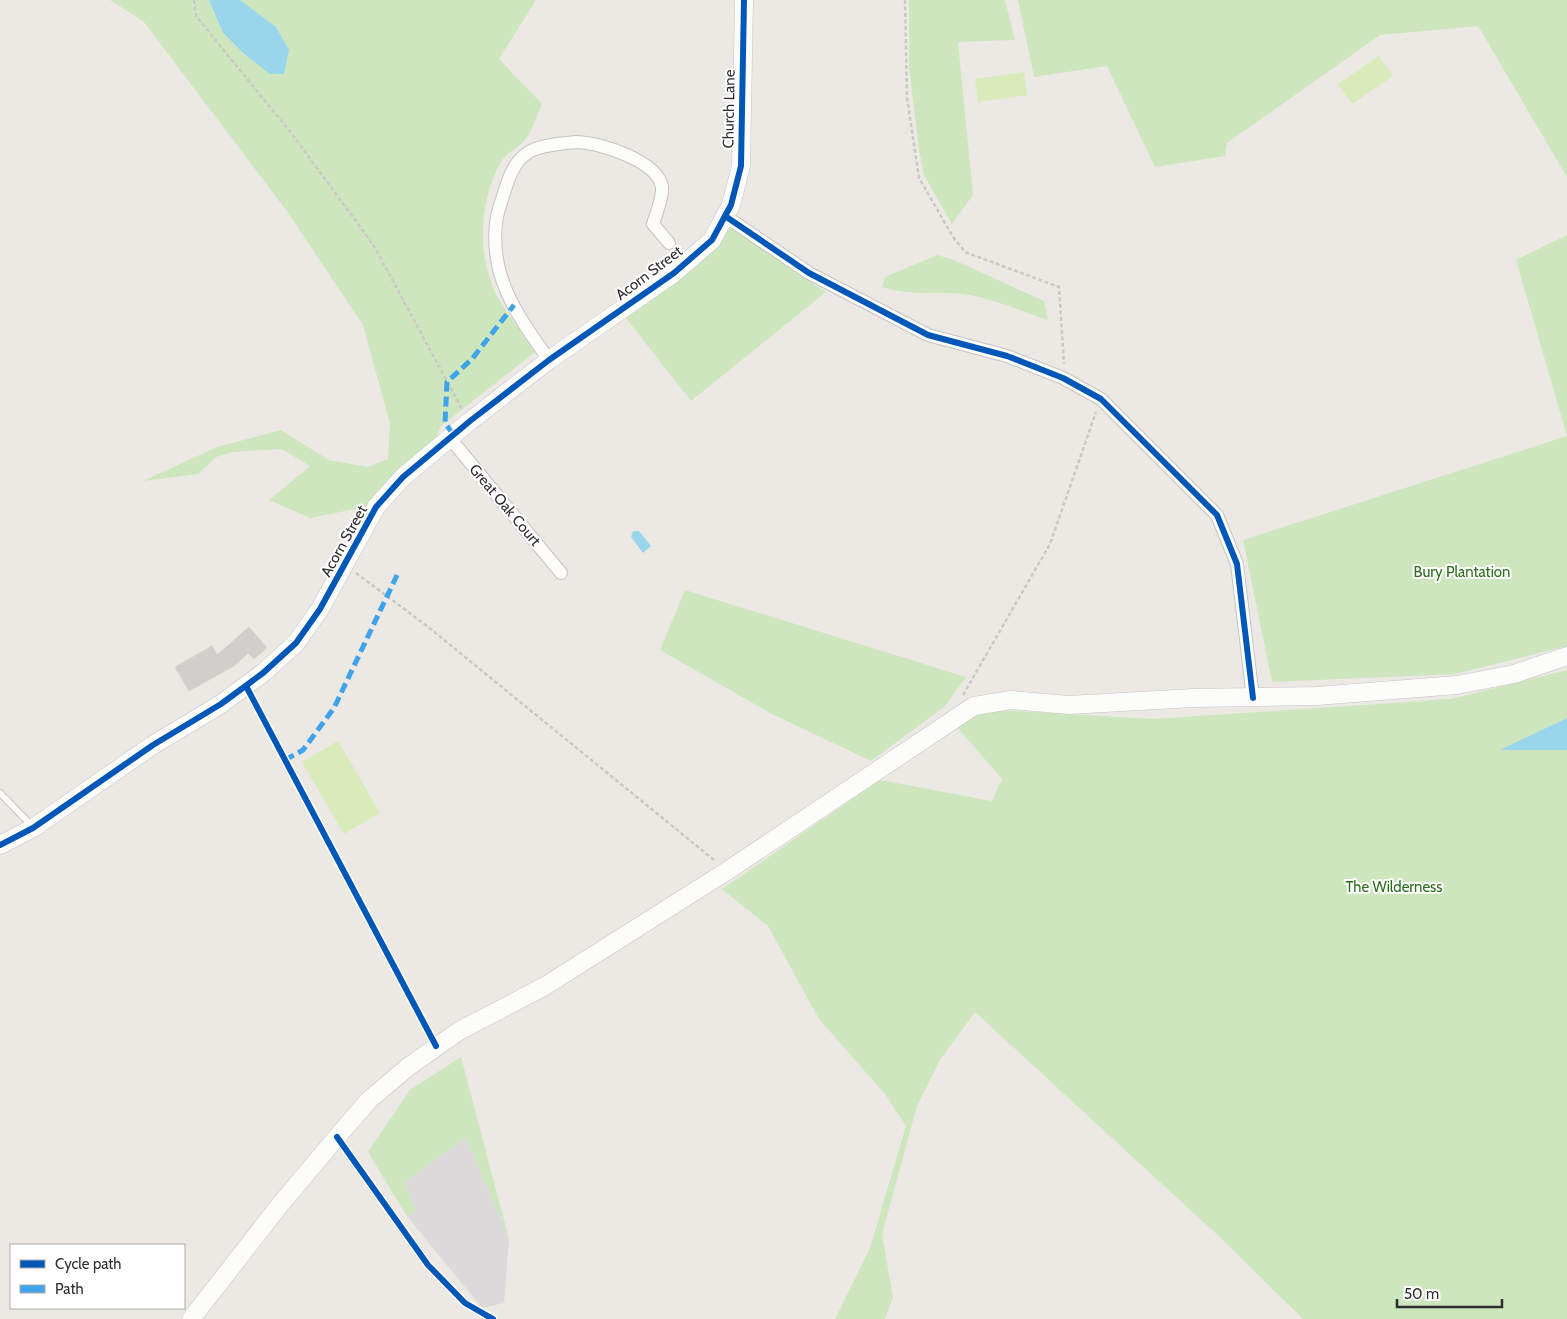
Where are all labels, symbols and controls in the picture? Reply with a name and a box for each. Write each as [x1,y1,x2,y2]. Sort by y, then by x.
street label: Church Lane [719,69,739,149]
street label: Acorn Street [612,242,686,304]
street label: Great Oak Court [466,460,544,550]
street label: Acorn Street [317,502,371,580]
park label: Bury Plantation [1414,563,1510,581]
park label: The Wilderness [1345,878,1443,896]
legend [10,1244,185,1309]
text: Cycle path [55,1255,121,1273]
scale bar [1397,1276,1502,1308]
text: Path [55,1280,84,1298]
text: 50 m [1404,1285,1439,1303]

